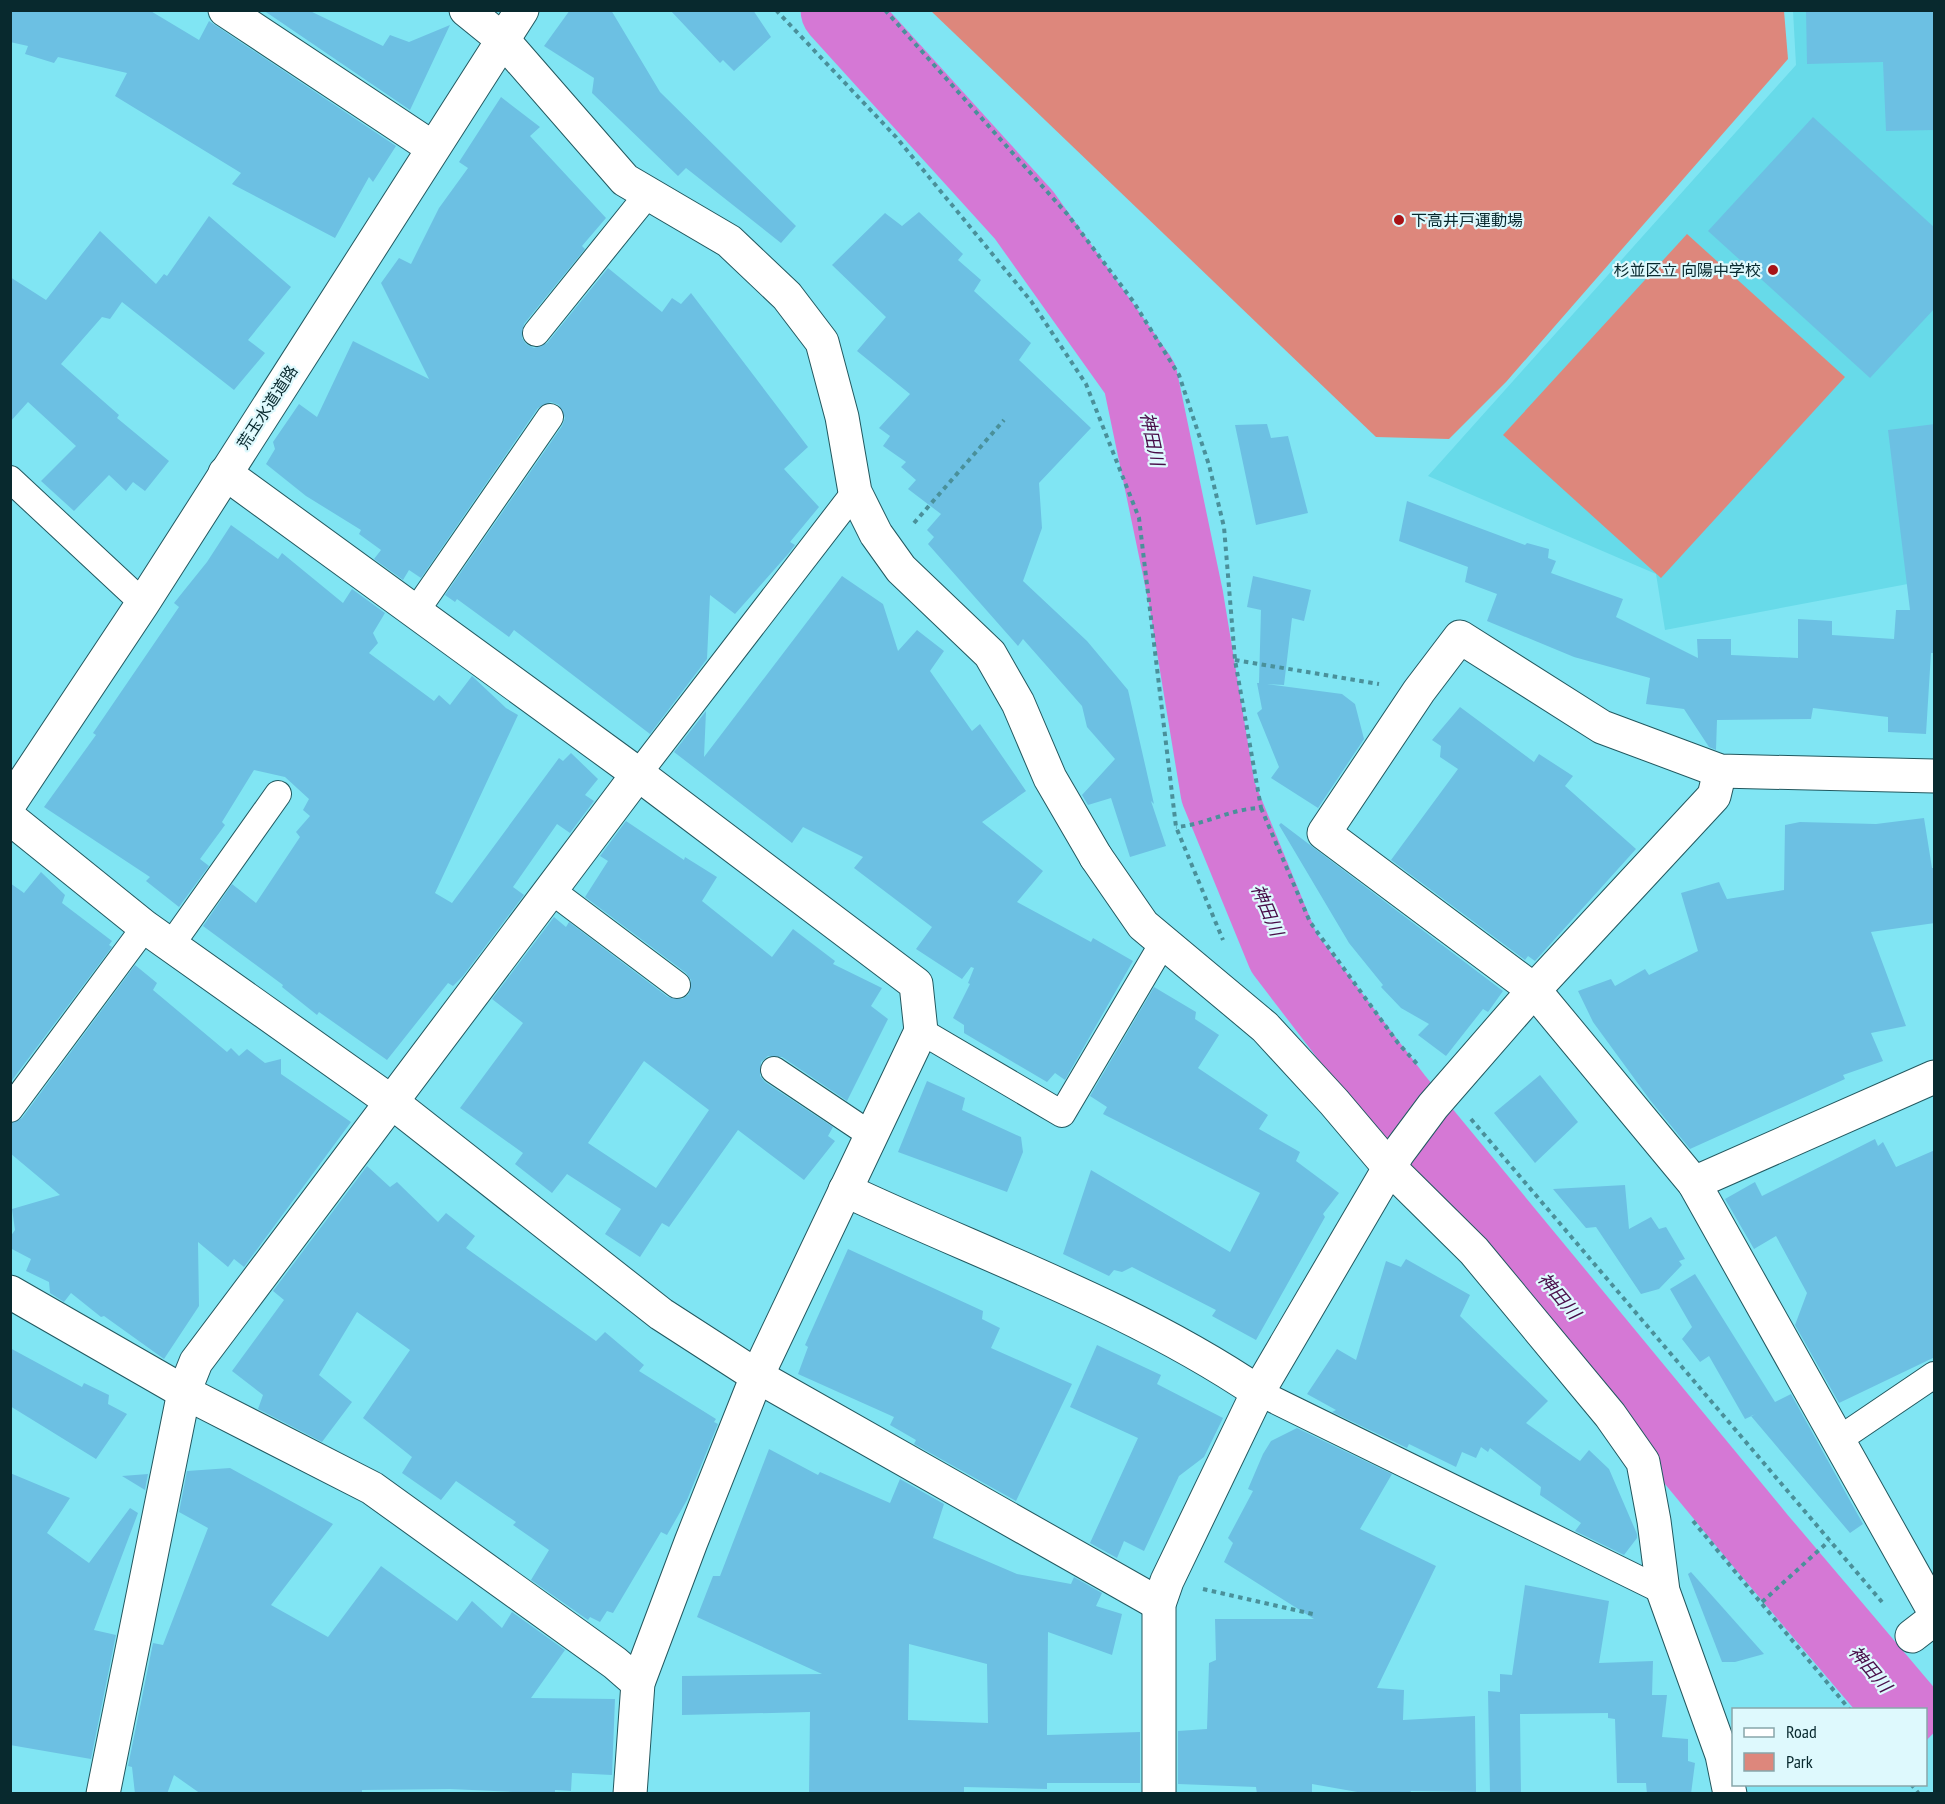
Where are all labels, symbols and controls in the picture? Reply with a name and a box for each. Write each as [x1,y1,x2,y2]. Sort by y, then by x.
place label: 下高井戸運動場 [1411,210,1523,230]
marker: 下高井戸運動場 [1392,213,1406,227]
place label: 杉並区立 向陽中学校 [1614,260,1761,280]
marker: 杉並区立 向陽中学校 [1766,263,1780,277]
street label: 荒玉水道道路 [232,361,302,453]
water label: 神田川 [1136,410,1170,470]
water label: 神田川 [1246,880,1289,941]
water label: 神田川 [1533,1268,1587,1325]
water label: 神田川 [1844,1641,1898,1698]
legend [1732,1708,1927,1786]
text: Road [1786,1720,1817,1743]
text: Park [1786,1750,1813,1773]

